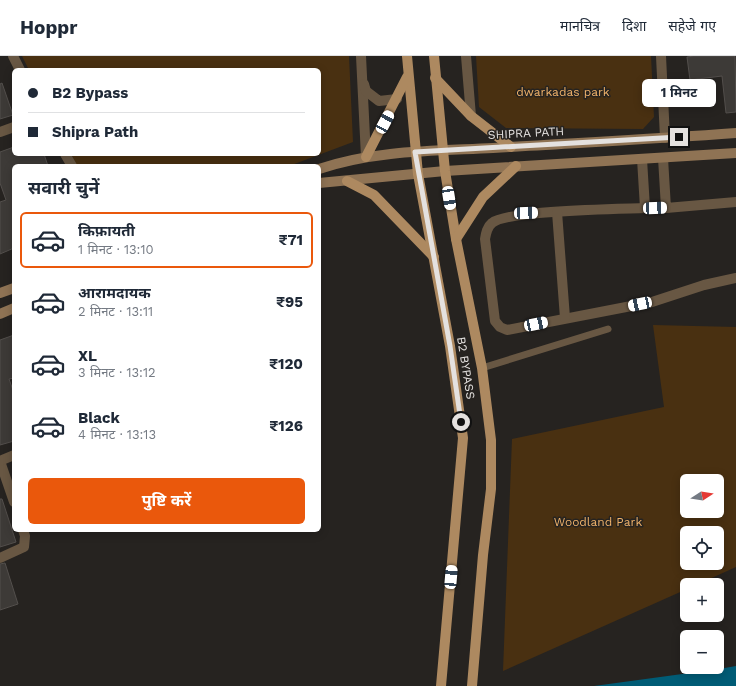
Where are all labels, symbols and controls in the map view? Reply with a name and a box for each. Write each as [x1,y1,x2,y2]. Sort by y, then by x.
text: Hoppr [20,16,77,39]
text: मानचित्र [560,18,600,34]
text: दिशा [622,18,646,34]
text: सहेजे गए [668,18,716,34]
callout: 1 मिनट [642,79,716,107]
text: B2 Bypass [52,84,128,102]
park label: dwarkadas park [516,85,610,99]
text: 1 मिनट [661,85,697,100]
car [374,109,396,135]
text: Shipra Path [52,123,138,141]
street label: SHIPRA PATH [487,124,565,142]
route end [670,128,688,146]
text: सवारी चुनें [28,177,99,198]
car [441,185,457,211]
car [643,202,667,214]
car [514,207,538,219]
icon: car [30,222,66,258]
text: किफ़ायती [78,222,135,240]
text: ₹71 [278,231,303,249]
text: 1 मिनट · 13:10 [78,242,154,257]
icon: car [30,284,66,320]
text: आरामदायक [78,284,151,302]
text: ₹95 [276,293,303,311]
car [627,296,653,312]
text: 2 मिनट · 13:11 [78,304,153,319]
car [523,316,549,332]
street label: B2 BYPASS [454,336,478,400]
icon: car [30,346,66,382]
text: XL [78,347,97,365]
text: ₹120 [269,355,303,373]
text: 3 मिनट · 13:12 [78,365,156,380]
icon: car [30,408,66,444]
text: Black [78,409,120,427]
route start [452,413,470,431]
text: ₹126 [269,417,303,435]
text: 4 मिनट · 13:13 [78,427,156,442]
north arrow [680,474,724,518]
map controls [680,474,724,674]
button: पुष्टि करें [28,478,305,524]
park label: Woodland Park [554,515,642,529]
button: locate [680,526,724,570]
car [444,565,458,589]
button: + [680,578,724,622]
button: − [680,630,724,674]

